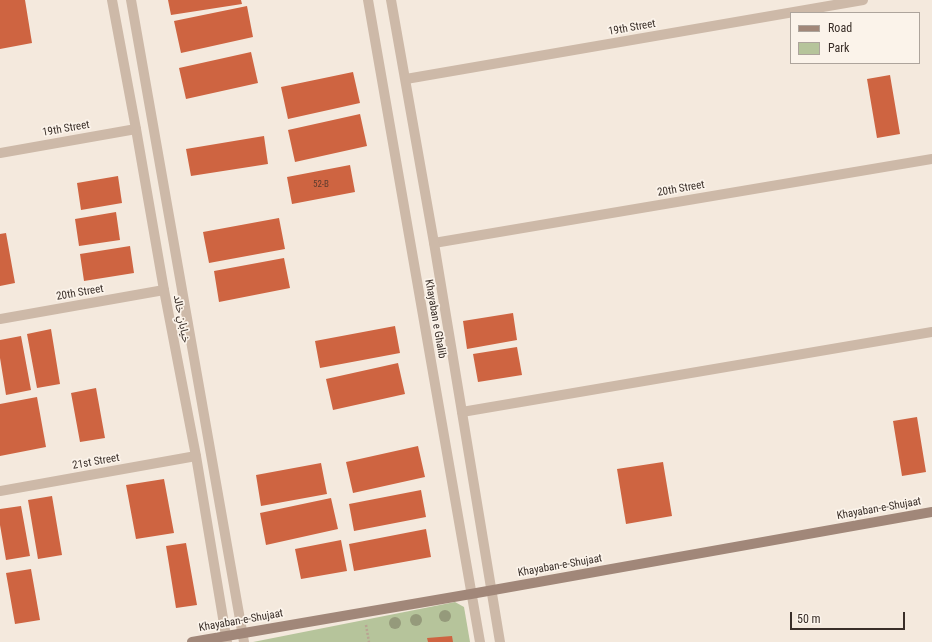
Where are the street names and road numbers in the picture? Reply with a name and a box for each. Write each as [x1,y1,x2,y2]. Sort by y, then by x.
street label: 19th Street [607,17,657,39]
street label: 19th Street [41,118,91,140]
street label: 20th Street [656,178,706,200]
street label: Khayaban e Ghalib [422,278,448,360]
street label: 20th Street [55,282,105,304]
street label: خیابانِ خالد [170,294,192,344]
street label: 21st Street [71,451,121,473]
street label: Khayaban-e-Shujaat [836,495,922,523]
street label: Khayaban-e-Shujaat [517,552,603,580]
street label: Khayaban-e-Shujaat [198,607,284,635]

